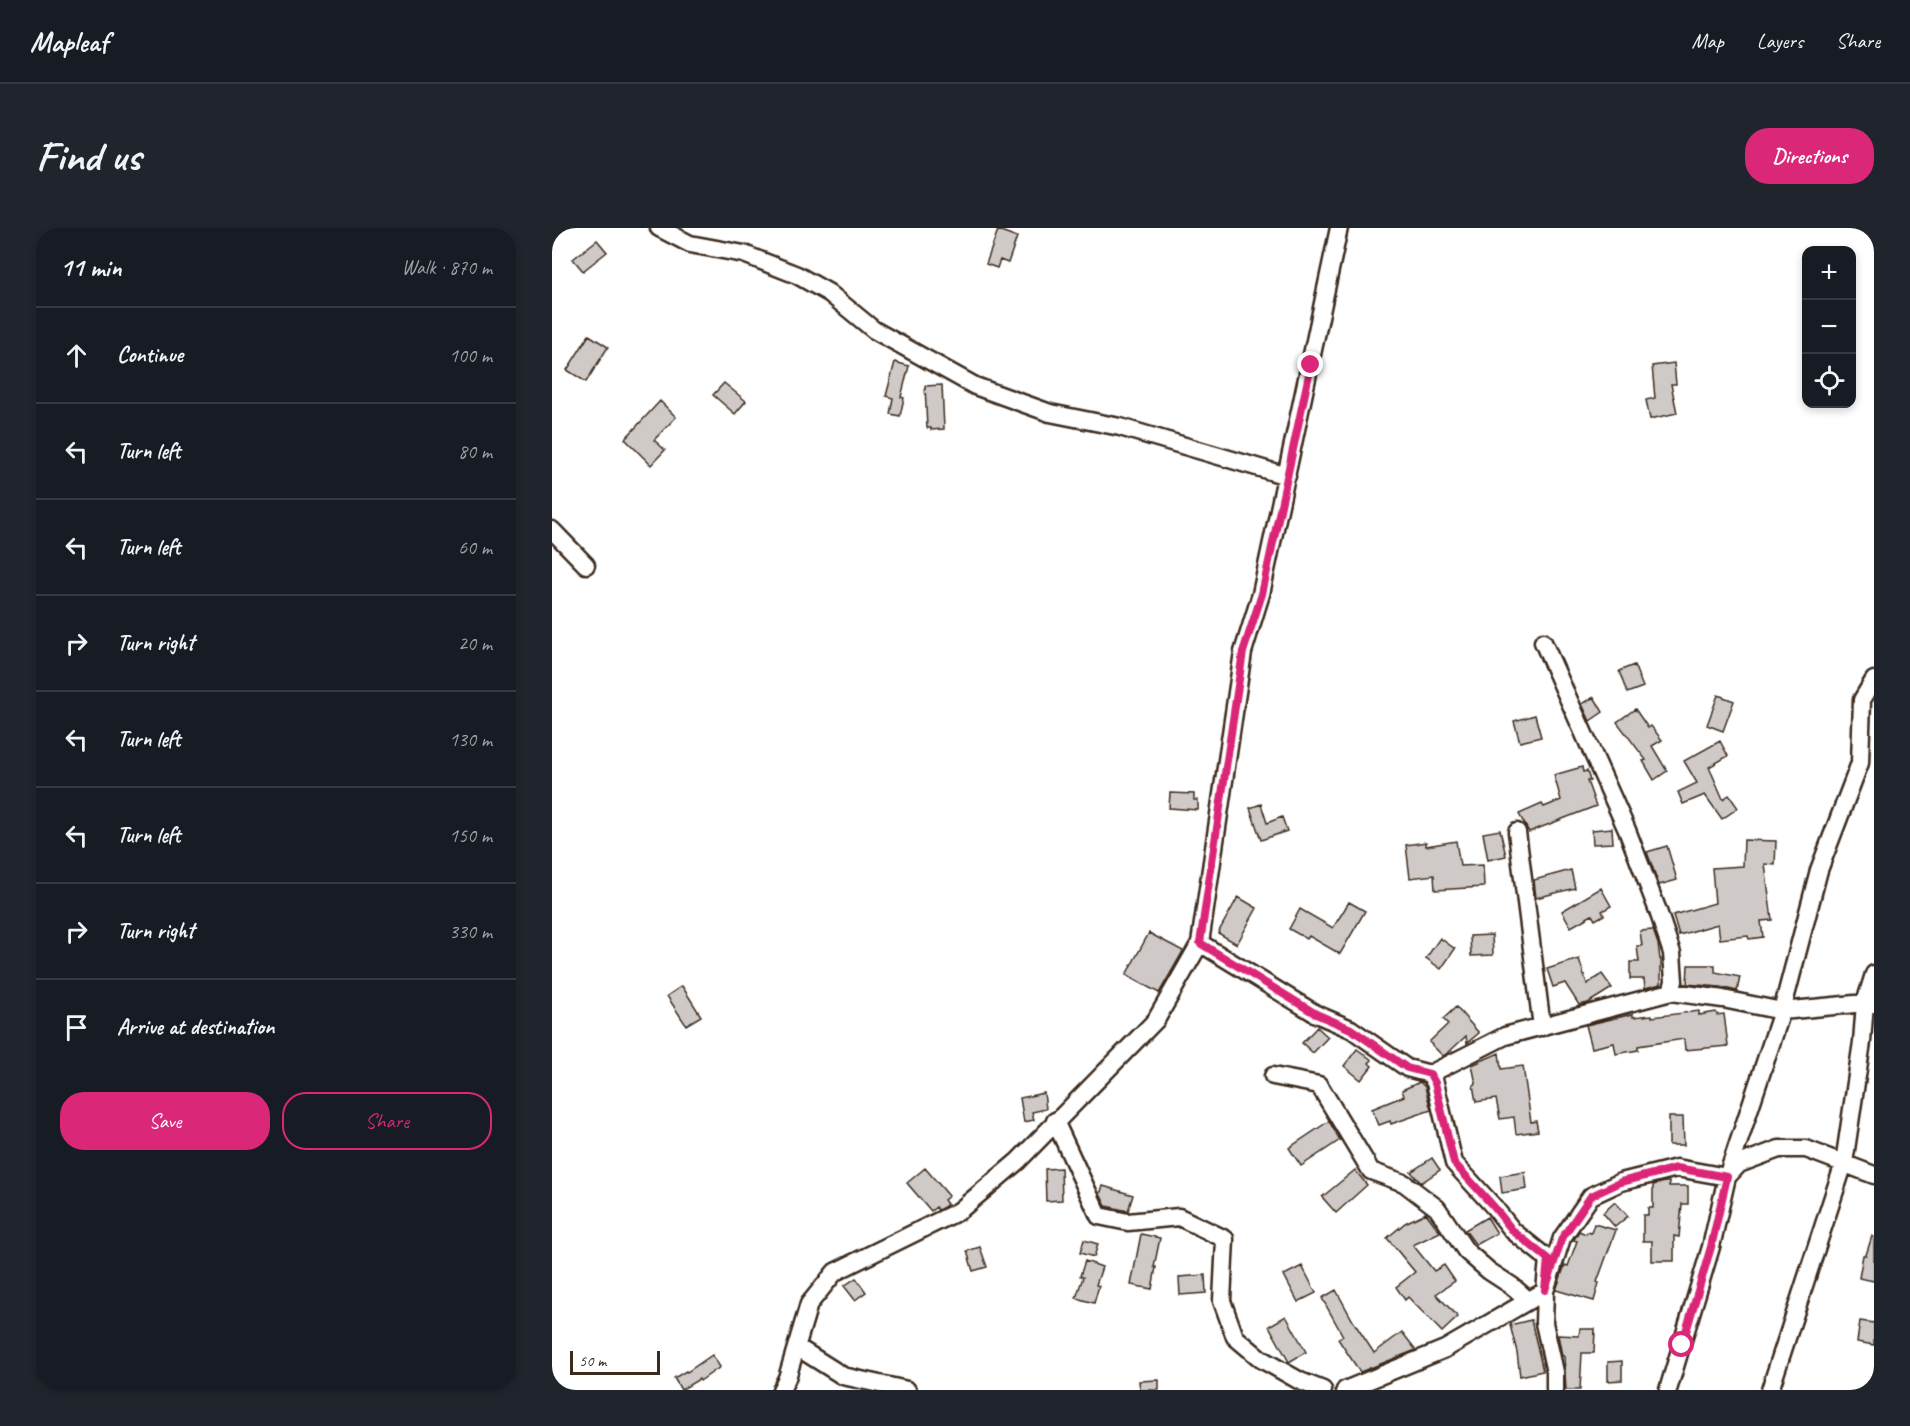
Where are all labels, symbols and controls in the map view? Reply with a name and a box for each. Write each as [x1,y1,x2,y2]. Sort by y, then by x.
text: Mapleaf [30,24,108,59]
text: Map [1691,28,1724,54]
text: Layers [1757,28,1803,54]
text: Share [1836,28,1880,54]
button: Directions [1745,128,1874,184]
text: Find us [36,130,141,183]
map controls [1802,246,1856,408]
button: + [1802,246,1856,300]
text: 11 min [60,251,122,284]
text: Walk · 870 m [402,255,492,280]
button: − [1802,300,1856,354]
icon: ahead [60,339,93,372]
text: Continue [117,341,183,369]
text: 100 m [449,343,492,368]
route end [1297,351,1323,377]
button: locate [1802,354,1856,408]
icon: left [60,435,93,468]
text: Turn left [117,437,181,465]
text: 80 m [458,439,492,464]
icon: left [60,531,93,564]
text: Turn left [117,533,181,561]
text: 60 m [458,535,492,560]
icon: right [60,627,93,660]
text: Turn right [117,629,194,657]
text: 20 m [458,631,492,656]
icon: left [60,723,93,756]
text: Turn left [117,725,181,753]
text: 130 m [449,727,492,752]
icon: left [60,819,93,852]
text: Turn left [117,821,181,849]
text: 150 m [449,823,492,848]
icon: right [60,915,93,948]
text: Turn right [117,917,194,945]
text: 330 m [449,919,492,944]
icon: arrive [60,1011,93,1044]
text: Arrive at destination [117,1013,274,1041]
button: Save [60,1092,270,1150]
button: Share [282,1092,492,1150]
route start [1668,1331,1694,1357]
scale bar [570,1348,660,1376]
text: 50 m [579,1351,606,1371]

